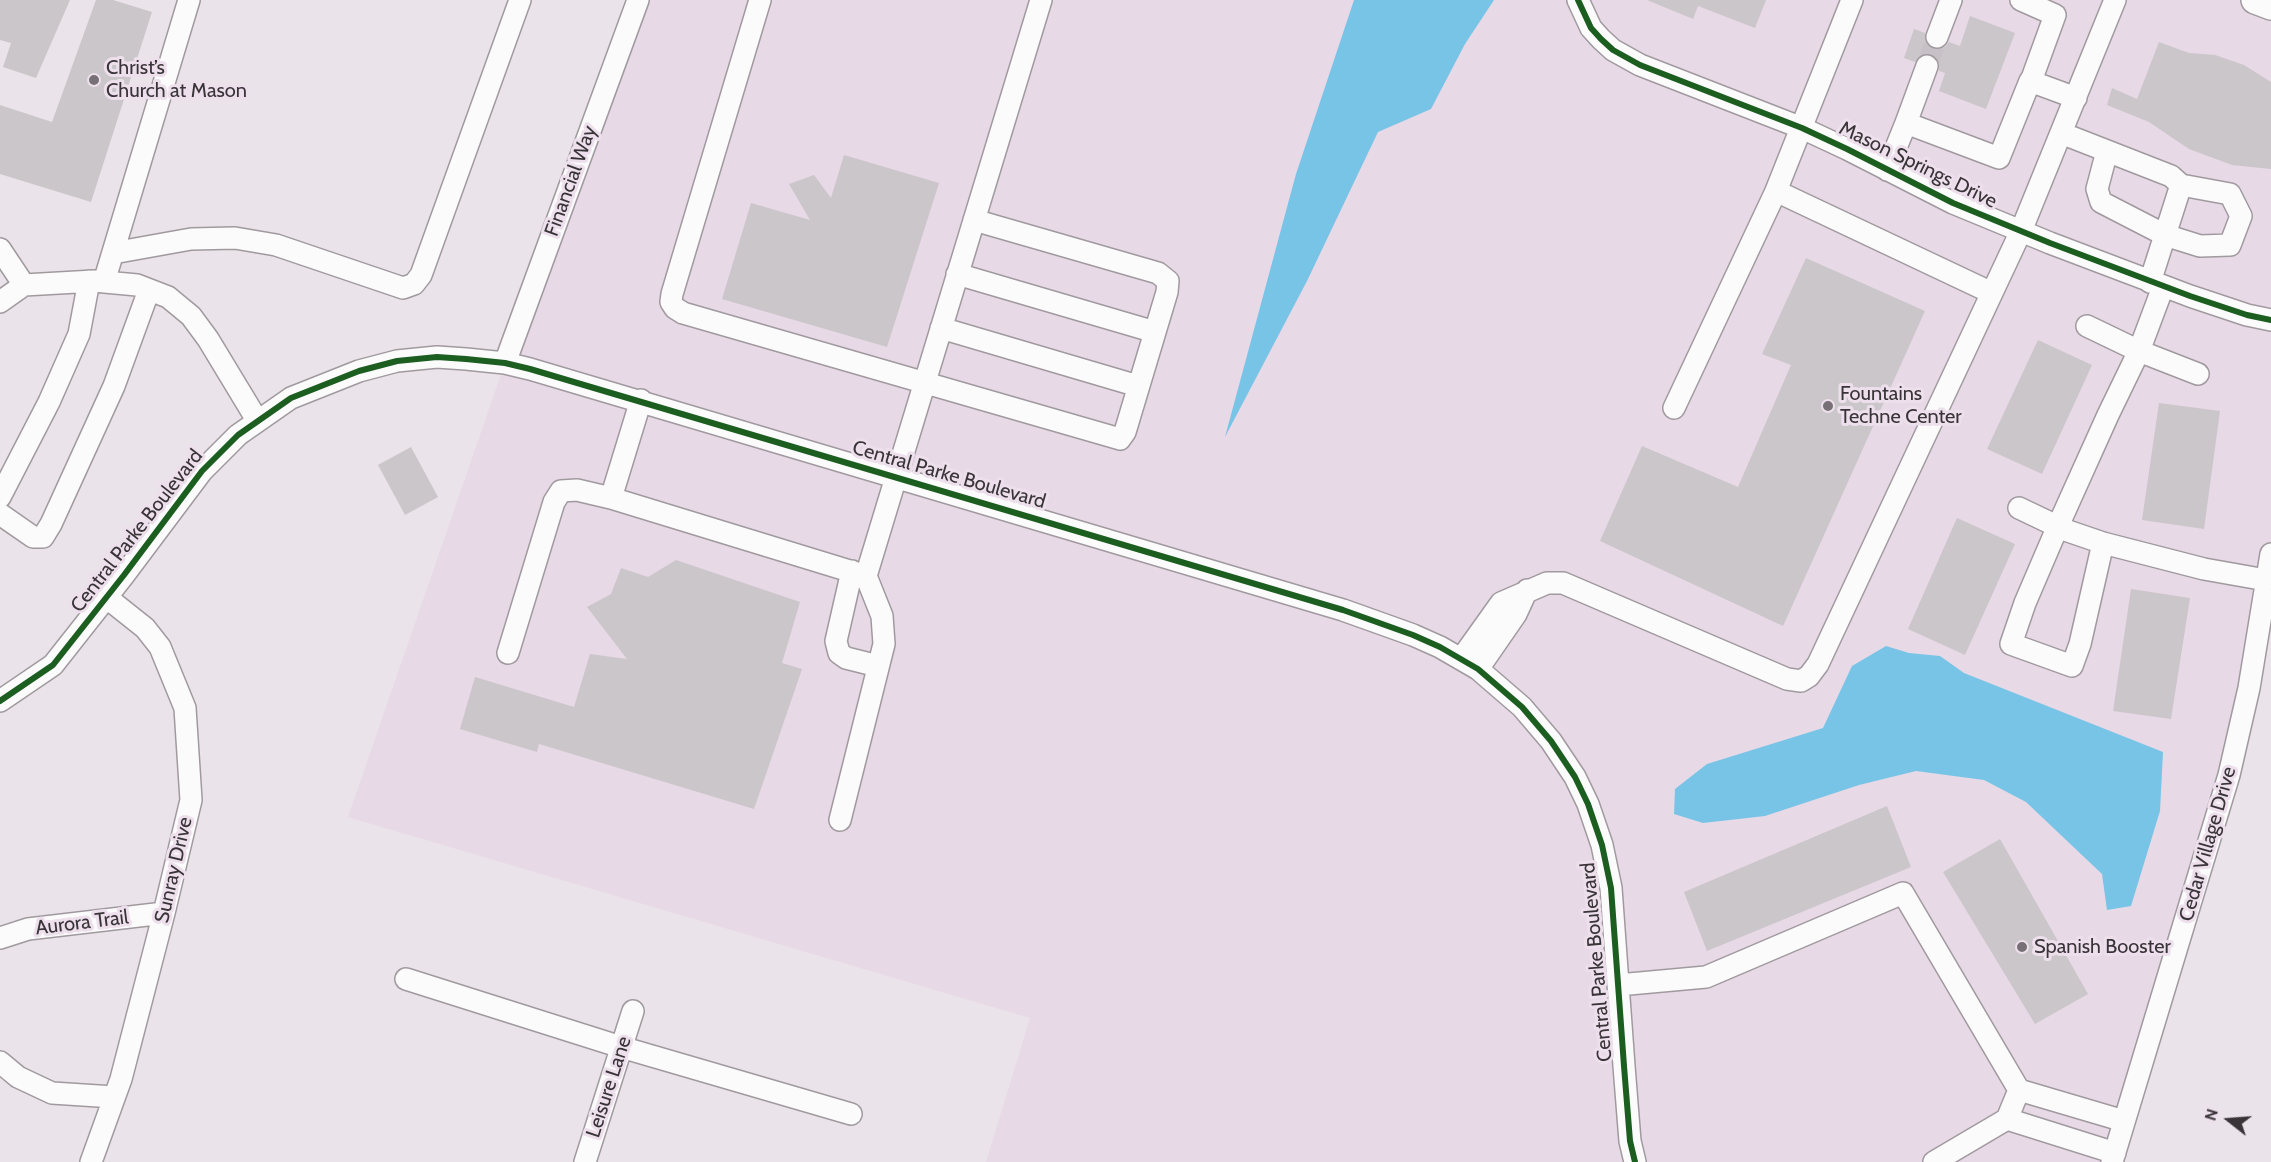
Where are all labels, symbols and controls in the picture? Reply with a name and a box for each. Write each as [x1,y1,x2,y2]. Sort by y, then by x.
place label: Christ’s Church at Mason [106,56,247,103]
marker: Christ’s Church at Mason [87,73,101,87]
street label: Mason Springs Drive [1835,116,2001,214]
street label: Financial Way [540,122,602,240]
place label: Fountains Techne Center [1840,382,1962,429]
marker: Fountains Techne Center [1821,399,1835,413]
street label: Central Parke Boulevard [850,436,1048,514]
street label: Central Parke Boulevard [66,445,208,617]
street label: Cedar Village Drive [2174,764,2242,924]
street label: Sunray Drive [150,815,198,925]
street label: Central Parke Boulevard [1576,861,1618,1063]
street label: Aurora Trail [34,905,130,941]
place label: Spanish Booster [2034,935,2171,959]
marker: Spanish Booster [2015,940,2029,954]
street label: Leisure Lane [581,1033,637,1141]
north arrow [2199,1090,2259,1150]
text: N [2201,1106,2222,1123]

